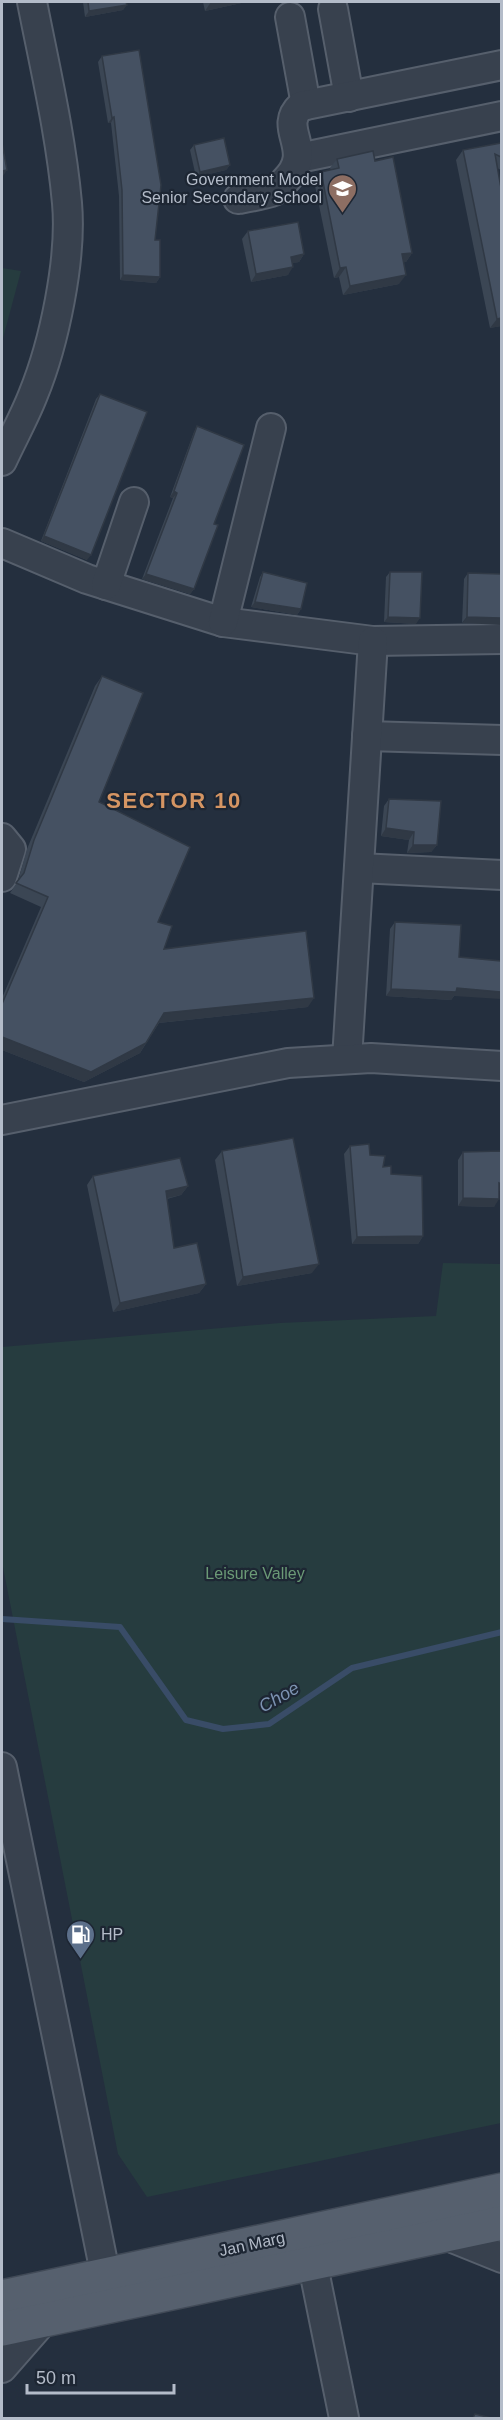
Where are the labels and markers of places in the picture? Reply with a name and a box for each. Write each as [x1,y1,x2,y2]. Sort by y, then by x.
place label: Government Model Senior Secondary School [141,171,322,206]
school or university icon: Government Model Senior Secondary School [327,172,359,214]
fuel station icon: HP [64,1918,96,1960]
place label: HP [101,1926,123,1943]

